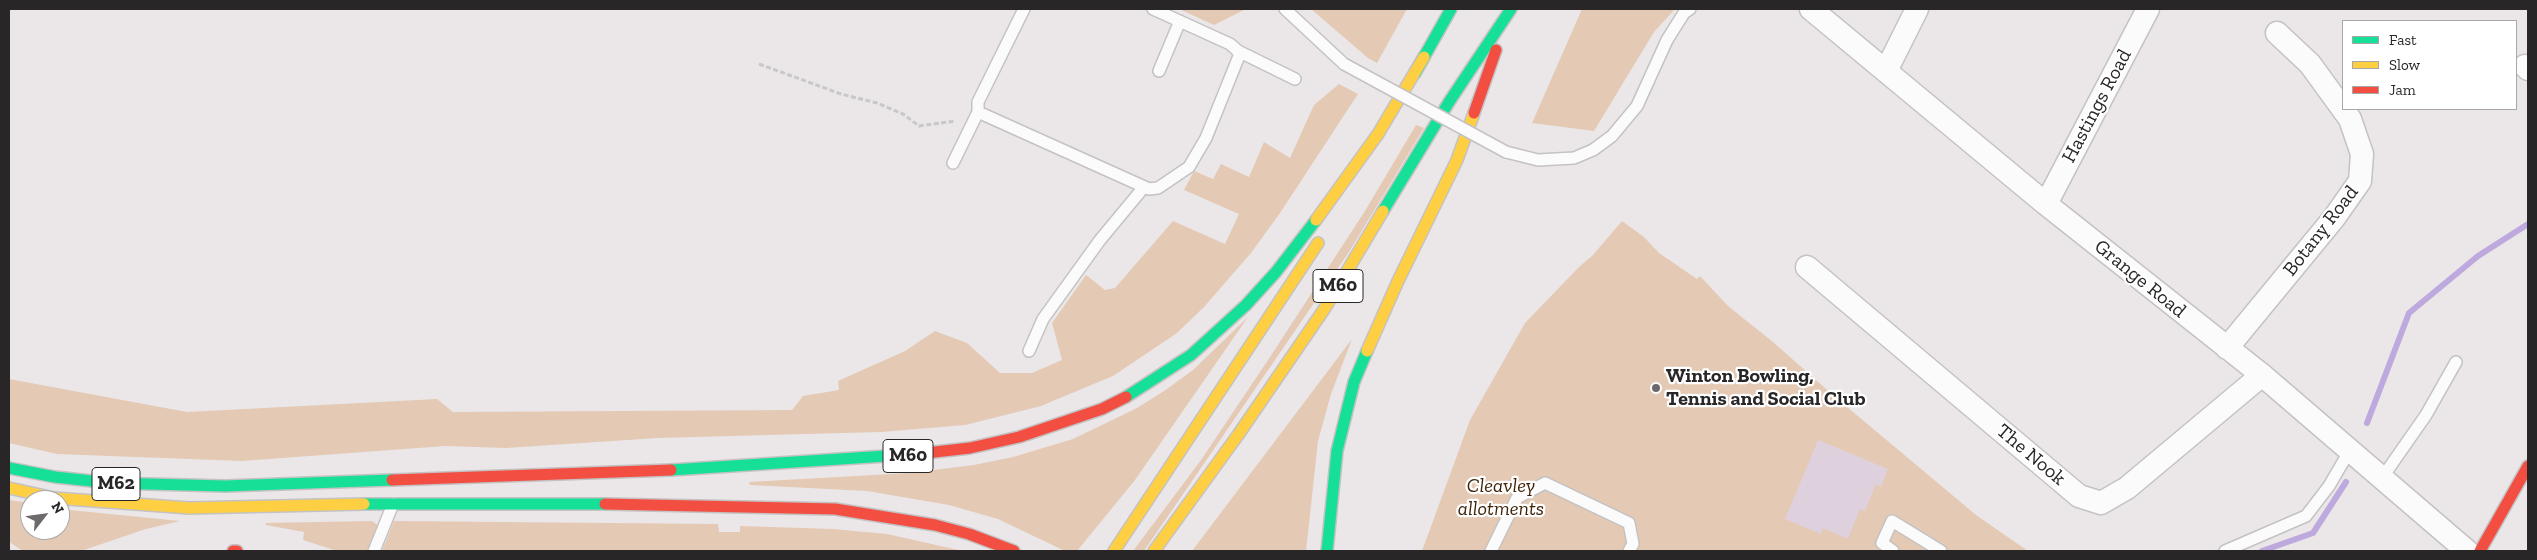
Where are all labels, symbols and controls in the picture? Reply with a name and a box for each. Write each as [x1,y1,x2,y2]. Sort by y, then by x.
legend [2342,20,2517,110]
text: Fast [2389,31,2417,49]
street label: Hastings Road [2057,45,2137,167]
text: Slow [2389,56,2420,74]
text: Jam [2389,81,2416,99]
street label: Botany Road [2278,181,2364,281]
street label: Grange Road [2089,235,2191,323]
road number: M60 [1313,270,1363,302]
place label: Winton Bowling, Tennis and Social Club [1666,364,1865,411]
marker: Winton Bowling, Tennis and Social Club [1650,382,1662,394]
street label: The Nook [1992,419,2070,491]
road number: M60 [883,440,933,472]
road number: M62 [92,468,140,500]
park label: Cleavley allotments [1458,474,1544,521]
north arrow [20,490,70,540]
text: N [48,499,68,517]

